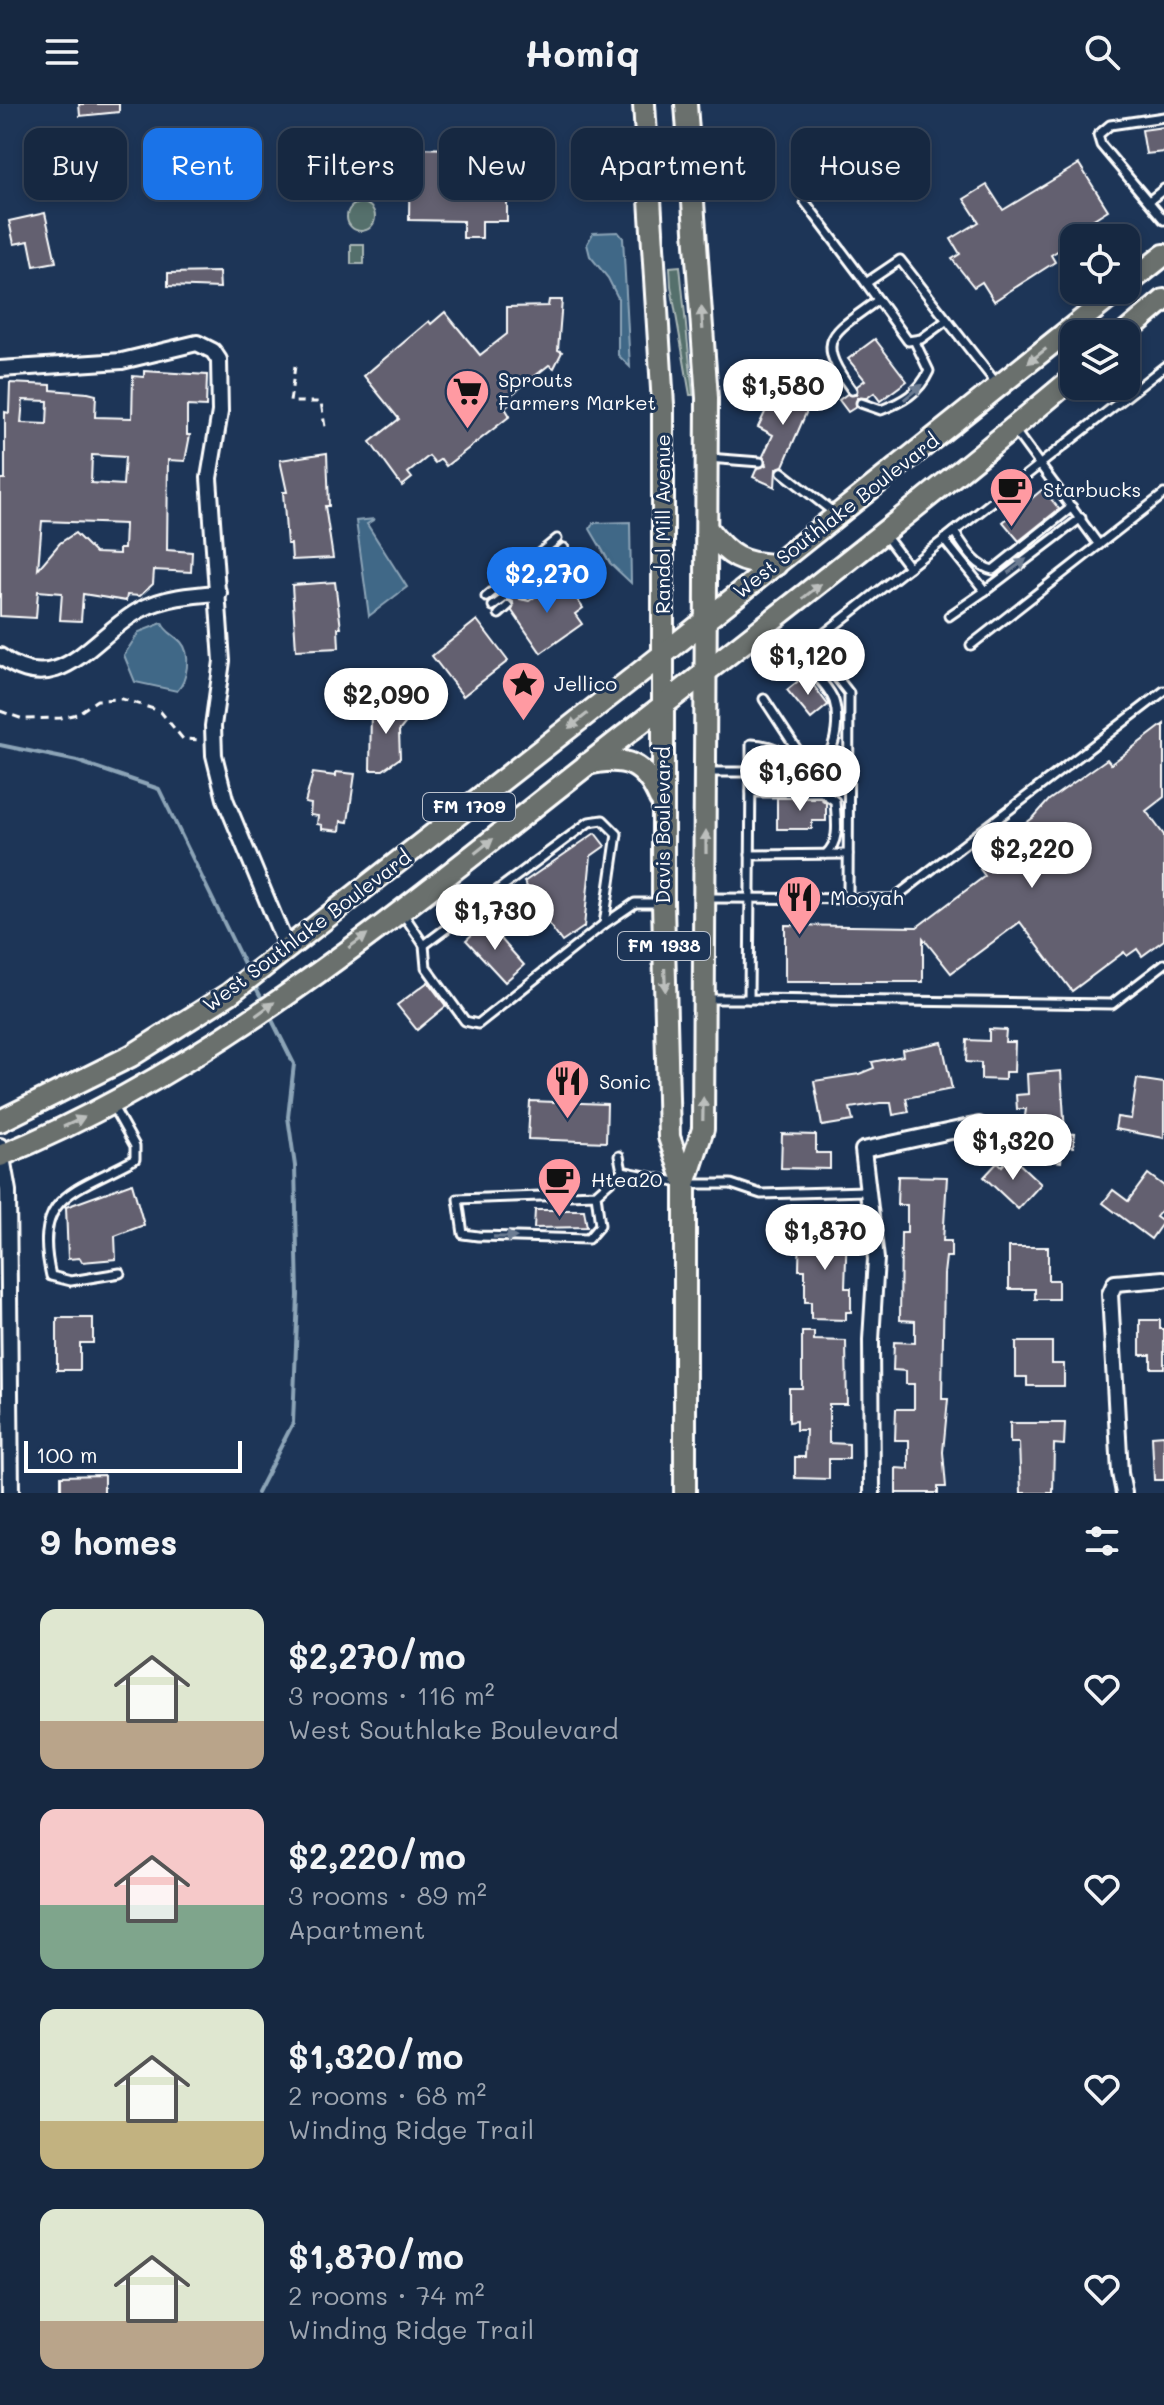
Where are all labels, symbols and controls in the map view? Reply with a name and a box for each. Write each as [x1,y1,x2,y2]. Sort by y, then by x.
text: Homiq [525,29,639,76]
icon: menu [40,30,84,74]
icon: search [1080,30,1124,74]
chip: Buy [24,128,127,200]
chip: Rent [143,128,262,200]
chip: Filters [278,128,423,200]
chip: New [439,128,555,200]
chip: Apartment [571,128,775,200]
chip: House [791,128,930,200]
map controls [1060,224,1140,400]
button: locate [1060,224,1140,304]
one-way arrow [695,305,708,330]
button: layers [1060,320,1140,400]
one-way arrow [1027,348,1047,364]
pin: $1,580 [718,359,848,427]
place label: Sprouts Farmers Market [498,366,656,415]
supermarket icon: Sprouts Farmers Market [443,368,491,431]
text: $1,580 [741,368,825,402]
one-way arrow [902,384,922,401]
street label: West Southlake Boulevard [727,427,944,604]
street label: Randol Mill Avenue [649,434,675,614]
cafe icon: Starbucks [988,466,1036,529]
place label: Starbucks [1043,476,1141,502]
pin: $2,270 [482,547,612,615]
text: $2,270 [505,556,589,590]
one-way arrow [1007,558,1028,574]
one-way arrow [802,583,822,600]
pin: $1,120 [743,629,873,697]
text: $1,120 [769,638,847,672]
place icon: Jellico [499,660,547,723]
pin: $2,090 [321,668,451,736]
place label: Jellico [554,670,617,696]
text: $2,090 [342,677,430,711]
one-way arrow [568,713,588,729]
pin: $1,660 [735,745,865,813]
street label: Davis Boulevard [649,746,675,904]
text: $1,660 [758,754,842,788]
road number: FM 1709 [423,793,515,821]
pin: $2,220 [967,822,1097,890]
one-way arrow [700,829,712,854]
text: $2,220 [990,831,1074,865]
one-way arrow [474,838,494,855]
street label: West Southlake Boulevard [197,843,416,1017]
restaurant icon: Mooyah [775,874,823,937]
pin: $1,730 [430,884,560,952]
place label: Mooyah [830,884,904,910]
text: $1,730 [454,893,536,927]
road number: FM 1938 [618,932,710,960]
one-way arrow [347,934,368,949]
one-way arrow [659,968,671,993]
one-way arrow [254,1001,276,1017]
restaurant icon: Sonic [544,1058,592,1121]
place label: Sonic [599,1068,651,1094]
one-way arrow [697,1096,709,1121]
pin: $1,320 [948,1114,1078,1182]
one-way arrow [63,1115,86,1129]
text: $1,320 [972,1123,1054,1157]
cafe icon: Htea20 [536,1156,584,1219]
place label: Htea20 [591,1166,662,1192]
pin: $1,870 [760,1204,890,1272]
text: $1,870 [784,1213,866,1247]
one-way arrow [493,1230,518,1243]
scale bar [24,1437,242,1473]
text: 100 m [36,1440,98,1469]
text: 9 homes [40,1519,177,1564]
icon: filters [1080,1519,1124,1563]
text: $2,270/mo [288,1633,466,1678]
icon: home [104,1641,200,1737]
icon: heart [1080,1667,1124,1711]
text: 3 rooms · 116 m² [288,1678,495,1712]
text: West Southlake Boulevard [288,1712,619,1746]
text: $2,220/mo [288,1833,466,1878]
icon: home [104,1841,200,1937]
icon: heart [1080,1867,1124,1911]
text: 3 rooms · 89 m² [288,1878,487,1912]
text: Apartment [288,1912,425,1946]
text: $1,320/mo [288,2033,463,2078]
icon: home [104,2041,200,2137]
icon: heart [1080,2067,1124,2111]
text: 2 rooms · 68 m² [288,2078,486,2112]
text: Winding Ridge Trail [288,2112,534,2146]
text: $1,870/mo [288,2233,464,2278]
icon: home [104,2241,200,2337]
icon: heart [1080,2267,1124,2311]
text: 2 rooms · 74 m² [288,2278,485,2312]
text: Winding Ridge Trail [288,2312,534,2346]

